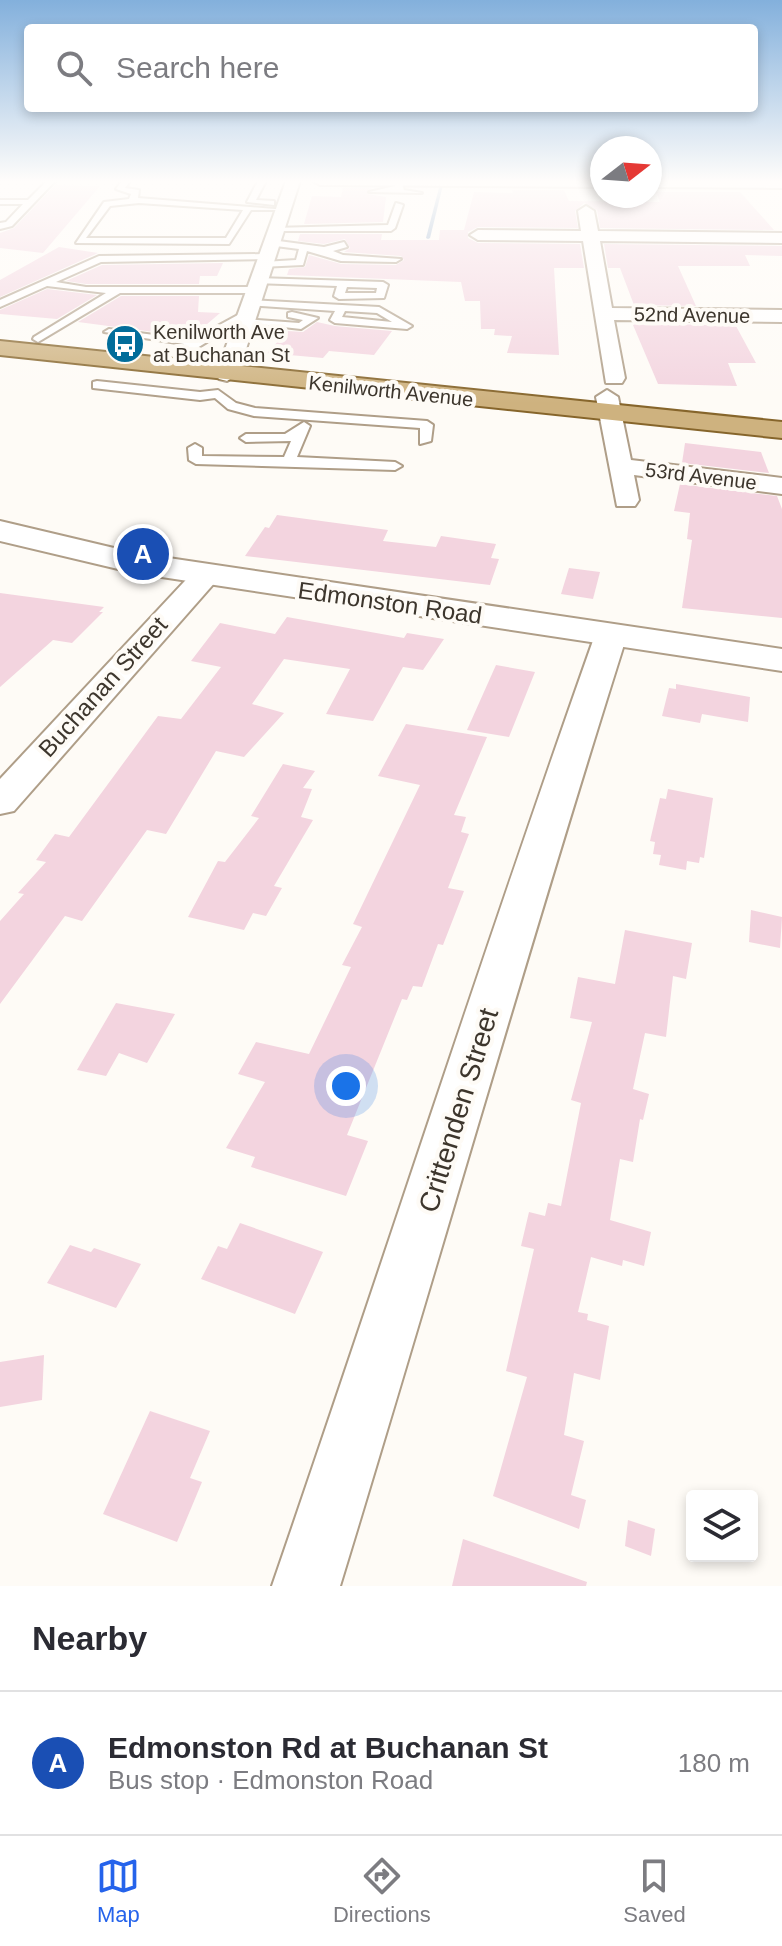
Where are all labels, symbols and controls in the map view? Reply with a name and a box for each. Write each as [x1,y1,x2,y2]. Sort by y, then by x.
search box [24,24,758,112]
icon: search [52,46,96,90]
text: Search here [116,51,279,84]
north arrow [590,136,662,208]
street label: 52nd Avenue [634,303,750,327]
place label: Kenilworth Ave at Buchanan St [153,321,290,366]
bus stop icon: Kenilworth Ave at Buchanan St [104,323,146,365]
street label: Kenilworth Avenue [308,371,474,411]
street label: 53rd Avenue [644,458,758,494]
pin: A [117,524,169,584]
street label: Edmonston Road [296,576,484,629]
street label: Buchanan Street [33,611,173,762]
street label: Crittenden Street [413,1004,504,1216]
your location [326,1066,366,1106]
map controls [686,1490,758,1562]
button: layers [686,1490,758,1562]
text: Nearby [32,1619,147,1657]
text: Edmonston Rd at Buchanan St [108,1731,548,1764]
text: A [49,1748,67,1778]
text: 180 m [678,1748,750,1778]
text: Bus stop · Edmonston Road [108,1765,433,1795]
tab: Map [96,1854,140,1928]
tab: Directions [333,1854,431,1928]
tab: Saved [623,1854,686,1928]

